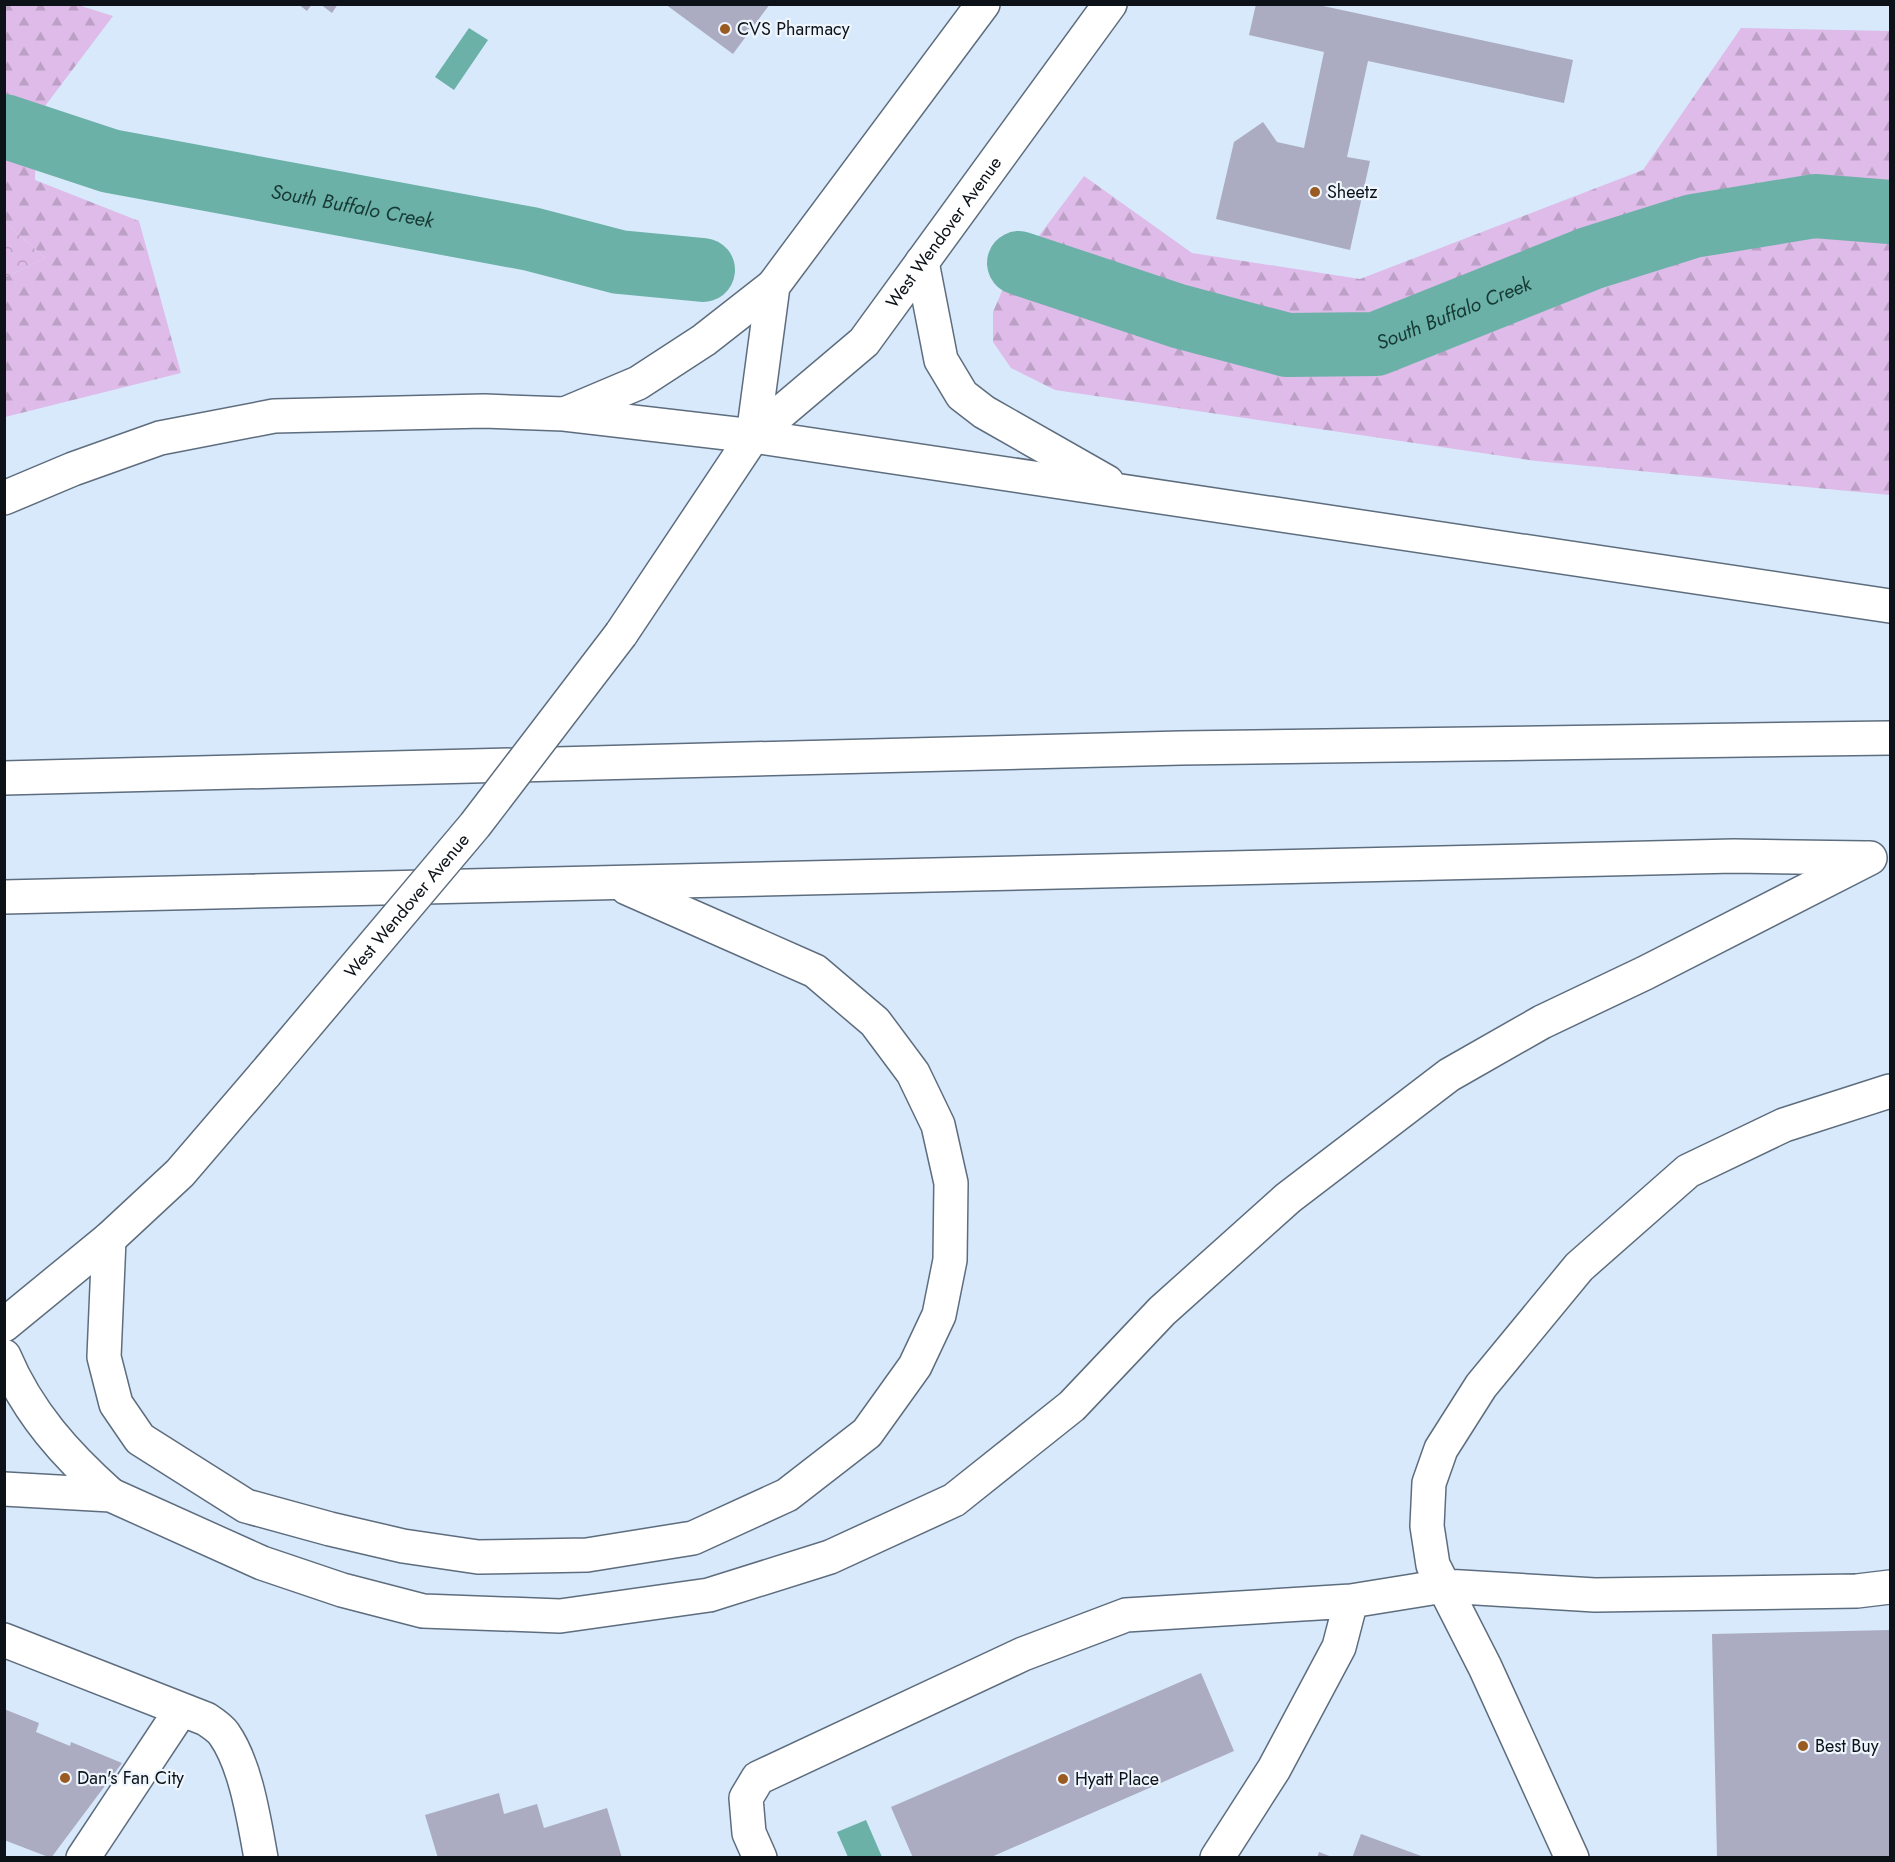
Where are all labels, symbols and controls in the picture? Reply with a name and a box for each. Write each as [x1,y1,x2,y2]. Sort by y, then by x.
place label: CVS Pharmacy [737,16,850,42]
marker: CVS Pharmacy [718,22,732,36]
street label: West Wendover Avenue [880,151,1008,314]
water label: South Buffalo Creek [268,177,437,236]
place label: Sheetz [1327,179,1378,205]
marker: Sheetz [1308,185,1322,199]
water label: South Buffalo Creek [1372,269,1537,357]
street label: West Wendover Avenue [338,828,476,984]
place label: Best Buy [1815,1733,1879,1759]
marker: Best Buy [1796,1739,1810,1753]
place label: Dan's Fan City [77,1765,184,1791]
place label: Hyatt Place [1075,1766,1159,1792]
marker: Dan's Fan City [58,1771,72,1785]
marker: Hyatt Place [1056,1772,1070,1786]

